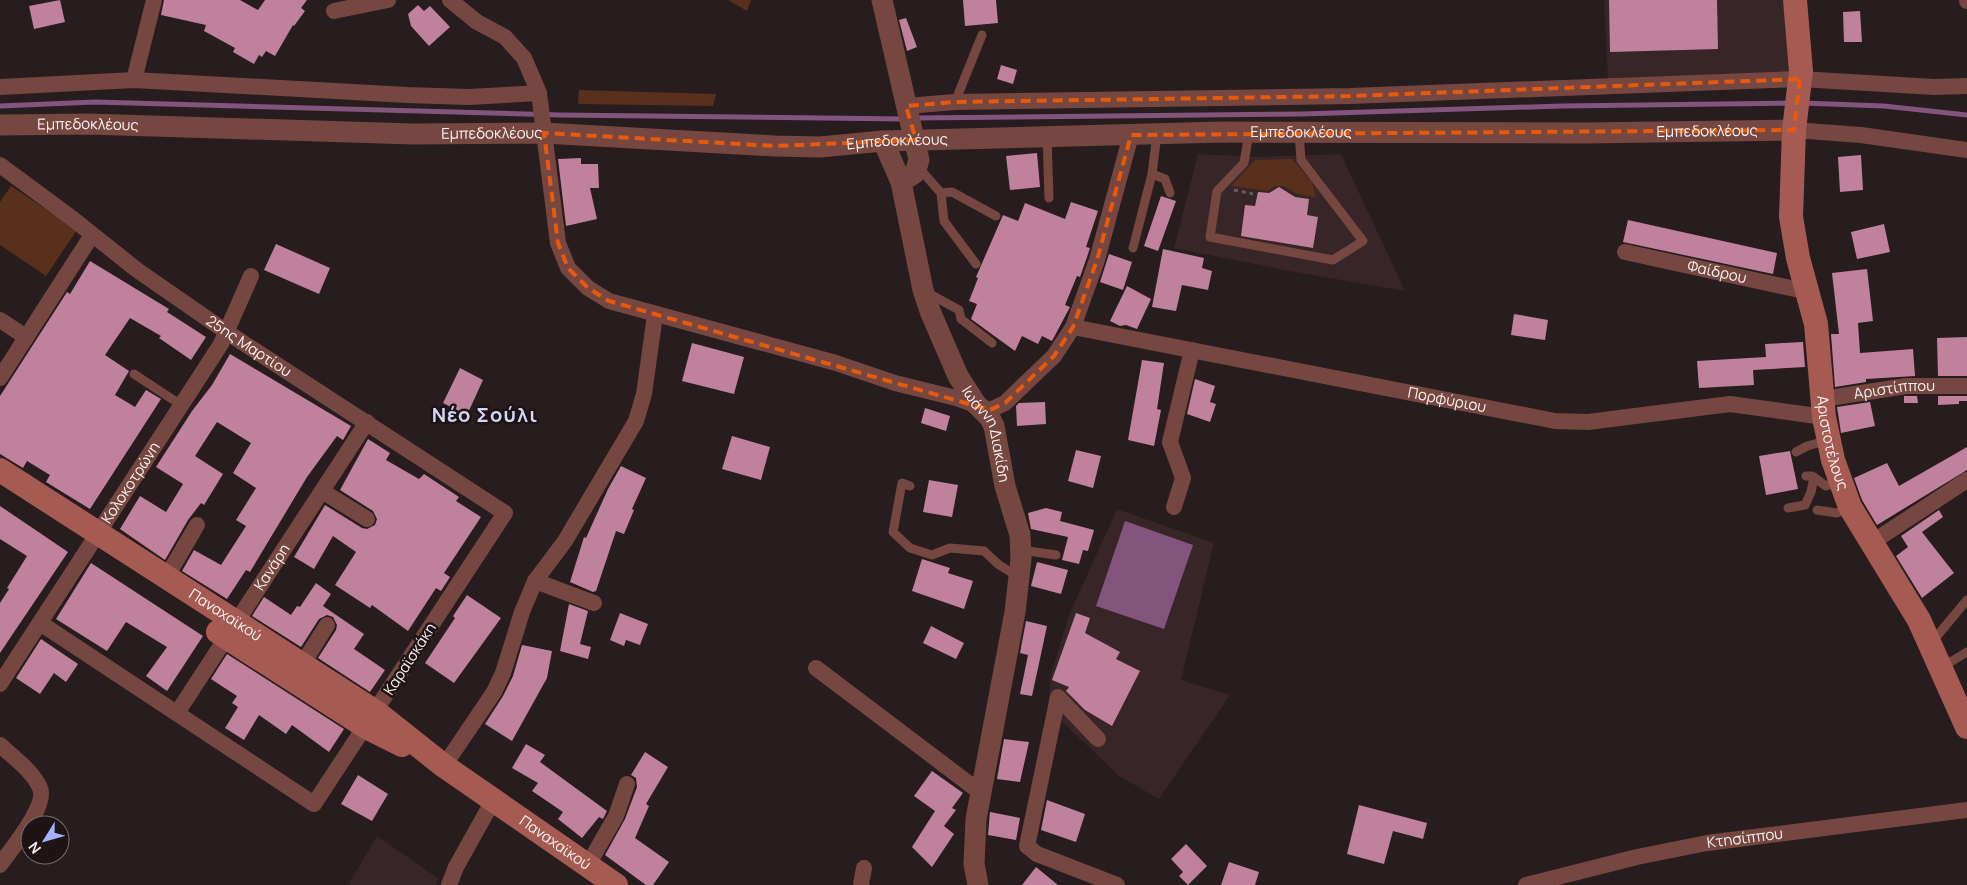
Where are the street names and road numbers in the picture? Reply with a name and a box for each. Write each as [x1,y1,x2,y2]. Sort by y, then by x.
street label: Εμπεδοκλέους [37,113,139,136]
street label: Εμπεδοκλέους [1656,120,1758,142]
street label: Εμπεδοκλέους [1250,121,1352,142]
street label: Εμπεδοκλέους [441,122,543,144]
street label: Εμπεδοκλέους [846,128,948,154]
street label: Φαίδρου [1685,255,1749,288]
street label: 25ης Μαρτίου [202,310,296,382]
street label: Αριστίππου [1852,375,1935,404]
street label: Ιωάννη Διακίδη [957,382,1015,484]
street label: Πορφύριου [1406,382,1488,417]
street label: Αριστοτέλους [1812,395,1854,493]
street label: Κολοκοτρώνη [96,437,165,527]
street label: Κανάρη [249,540,295,594]
street label: Παναχαϊκού [185,583,266,646]
street label: Καραϊσκάκη [378,619,441,699]
street label: Παναχαϊκού [515,810,595,875]
street label: Κτησίππου [1706,822,1784,853]

